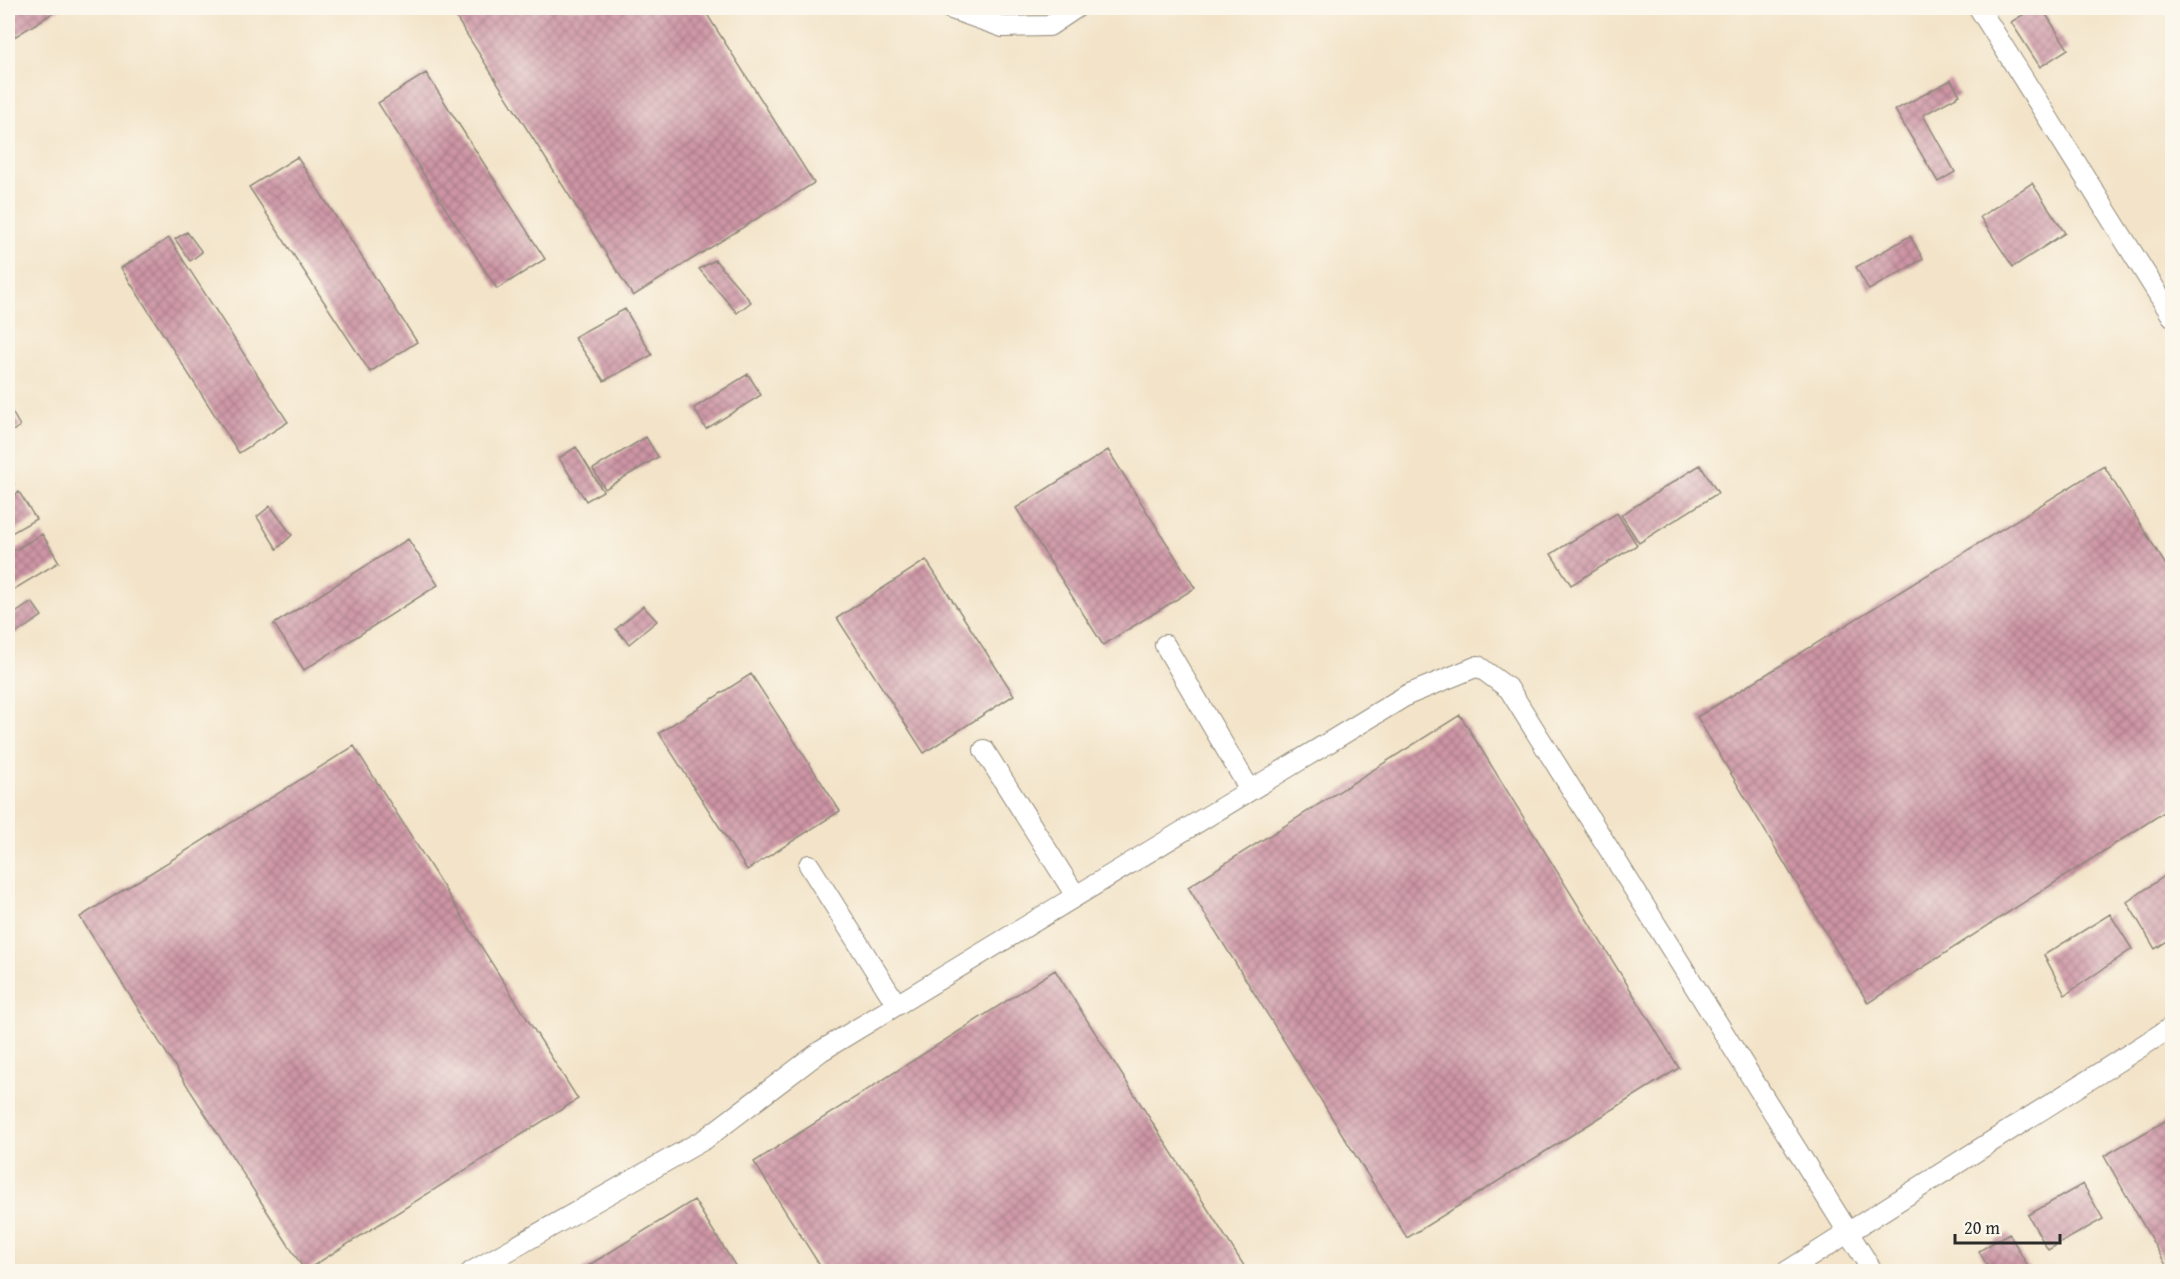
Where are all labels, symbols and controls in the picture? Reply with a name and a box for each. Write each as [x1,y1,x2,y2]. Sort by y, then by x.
scale bar [1955,1207,2060,1245]
text: 20 m [1964,1214,2000,1241]

